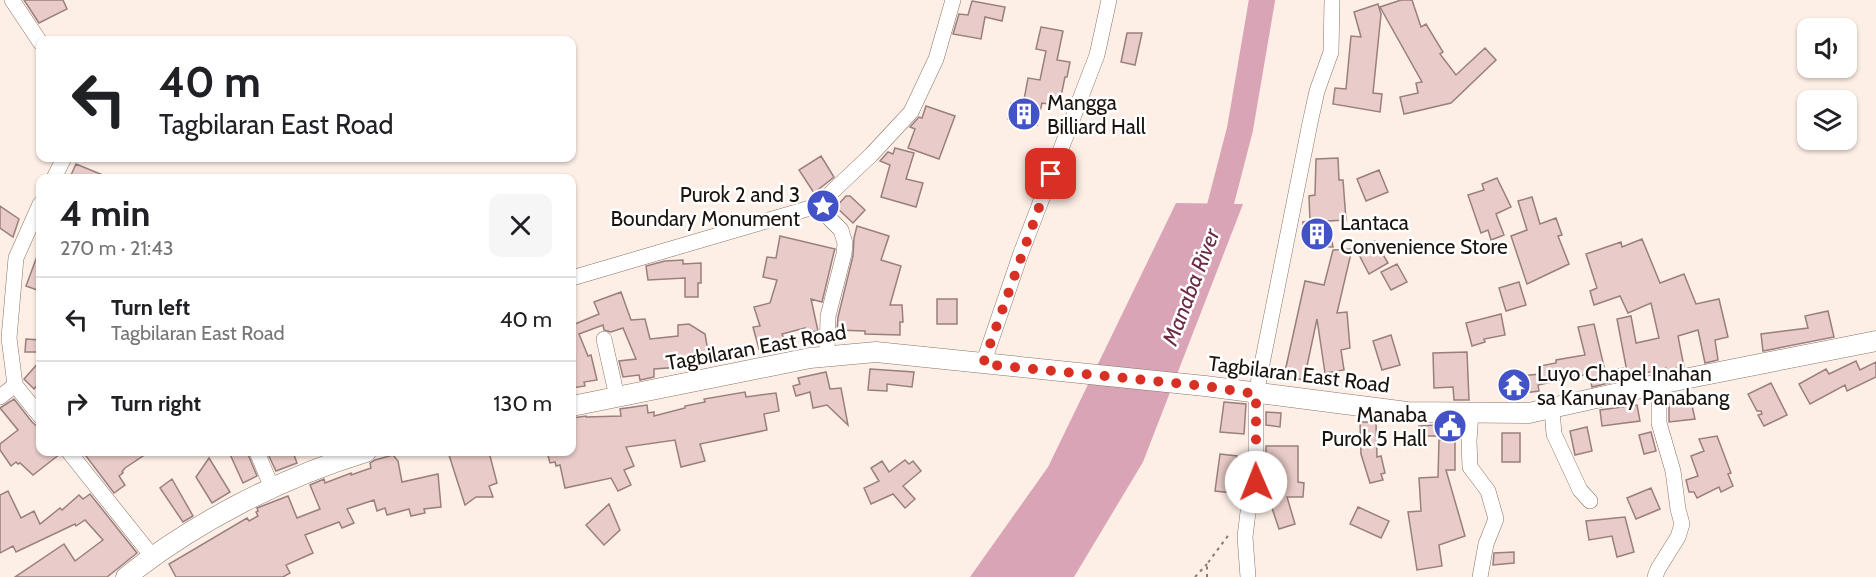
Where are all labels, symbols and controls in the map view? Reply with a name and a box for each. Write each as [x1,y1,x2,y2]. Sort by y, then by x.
map controls [1797,18,1857,150]
button: sound [1797,18,1857,78]
text: 40 m [159,56,261,108]
icon: left [60,60,138,138]
place label: Mangga Billiard Hall [1047,90,1146,139]
button: layers [1797,90,1857,150]
building icon: Mangga Billiard Hall [1006,96,1042,132]
text: Tagbilaran East Road [159,108,394,141]
pin [1025,148,1076,199]
icon: arrive [1034,157,1067,190]
place label: Purok 2 and 3 Boundary Monument [611,182,800,231]
place icon: Purok 2 and 3 Boundary Monument [805,188,841,224]
text: 4 min [60,191,150,235]
button: close [489,194,552,257]
place label: Lantaca Convenience Store [1340,210,1508,259]
building icon: Lantaca Convenience Store [1299,216,1335,252]
water label: Manaba River [1156,224,1226,350]
text: 270 m · 21:43 [60,236,174,260]
text: Turn left [111,294,190,321]
icon: left [60,303,93,336]
text: 40 m [500,306,552,333]
street label: Tagbilaran East Road [664,319,848,375]
text: Tagbilaran East Road [111,321,285,345]
street label: Tagbilaran East Road [1207,350,1391,398]
place label: Luyo Chapel Inahan sa Kanunay Panabang [1537,361,1730,410]
temple icon: Luyo Chapel Inahan sa Kanunay Panabang [1496,367,1532,403]
icon: right [60,387,93,420]
text: Turn right [111,390,201,417]
text: 130 m [493,390,552,417]
place label: Manaba Purok 5 Hall [1321,402,1427,451]
public building icon: Manaba Purok 5 Hall [1432,408,1468,444]
position arrow [1224,450,1288,514]

